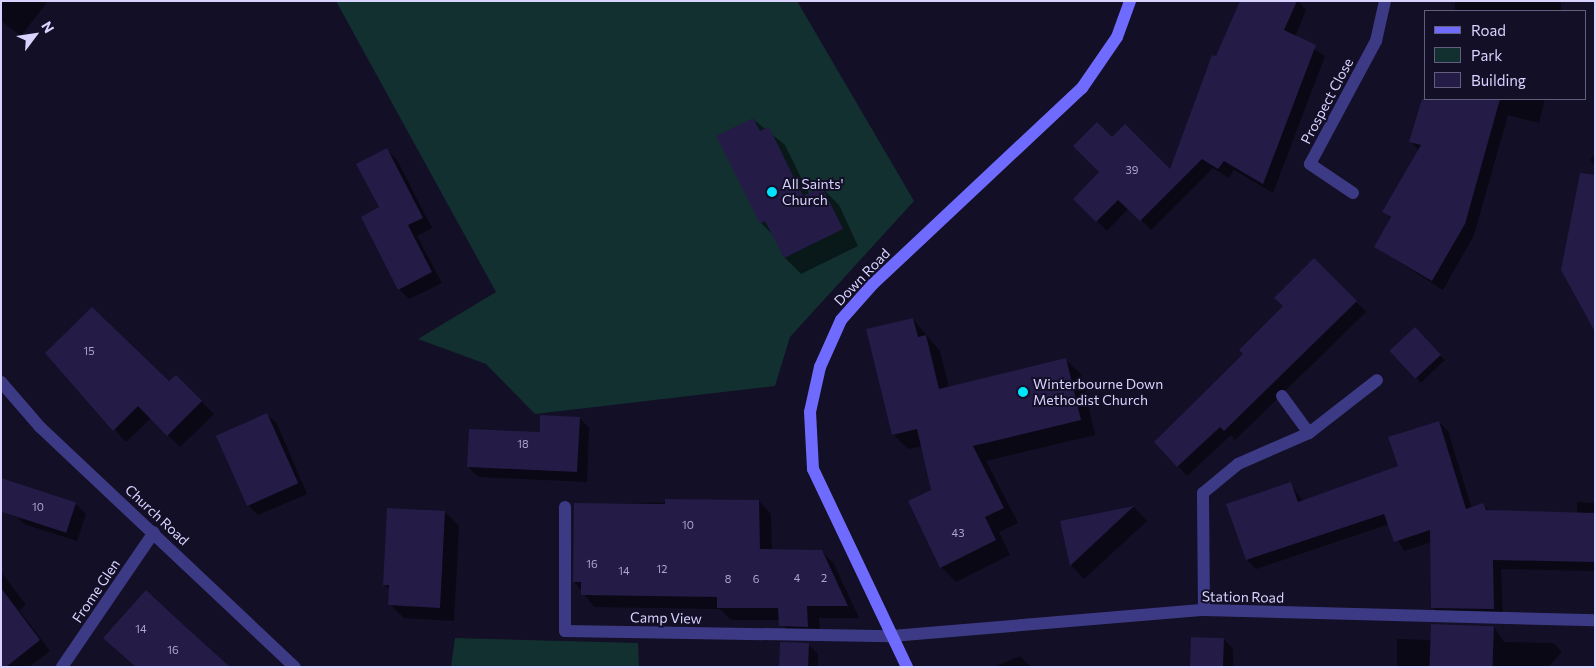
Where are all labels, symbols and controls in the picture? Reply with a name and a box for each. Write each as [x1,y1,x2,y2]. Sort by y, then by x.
north arrow [10,10,60,60]
legend [1424,10,1586,100]
text: N [38,18,58,36]
text: Road [1471,21,1506,39]
text: Park [1471,46,1502,64]
street label: Prospect Close [1297,55,1357,147]
text: Building [1471,71,1526,89]
house number: 39 [1126,163,1138,177]
place label: All Saints' Church [782,176,844,208]
marker: All Saints' Church [766,186,778,198]
street label: Down Road [831,245,893,309]
house number: 15 [83,344,95,358]
place label: Winterbourne Down Methodist Church [1033,376,1163,408]
marker: Winterbourne Down Methodist Church [1017,386,1029,398]
house number: 18 [517,437,529,451]
street label: Church Road [122,481,192,549]
house number: 10 [32,500,44,514]
house number: 10 [682,518,694,532]
house number: 43 [952,526,964,540]
street label: Frome Glen [69,556,123,626]
house number: 16 [586,557,598,571]
house number: 12 [657,562,667,576]
house number: 14 [618,564,630,578]
house number: 4 [794,571,800,585]
house number: 2 [821,571,827,585]
house number: 8 [725,572,731,586]
house number: 6 [753,572,759,586]
street label: Station Road [1202,588,1284,606]
street label: Camp View [630,609,702,627]
house number: 14 [135,622,147,636]
house number: 16 [167,643,179,657]

